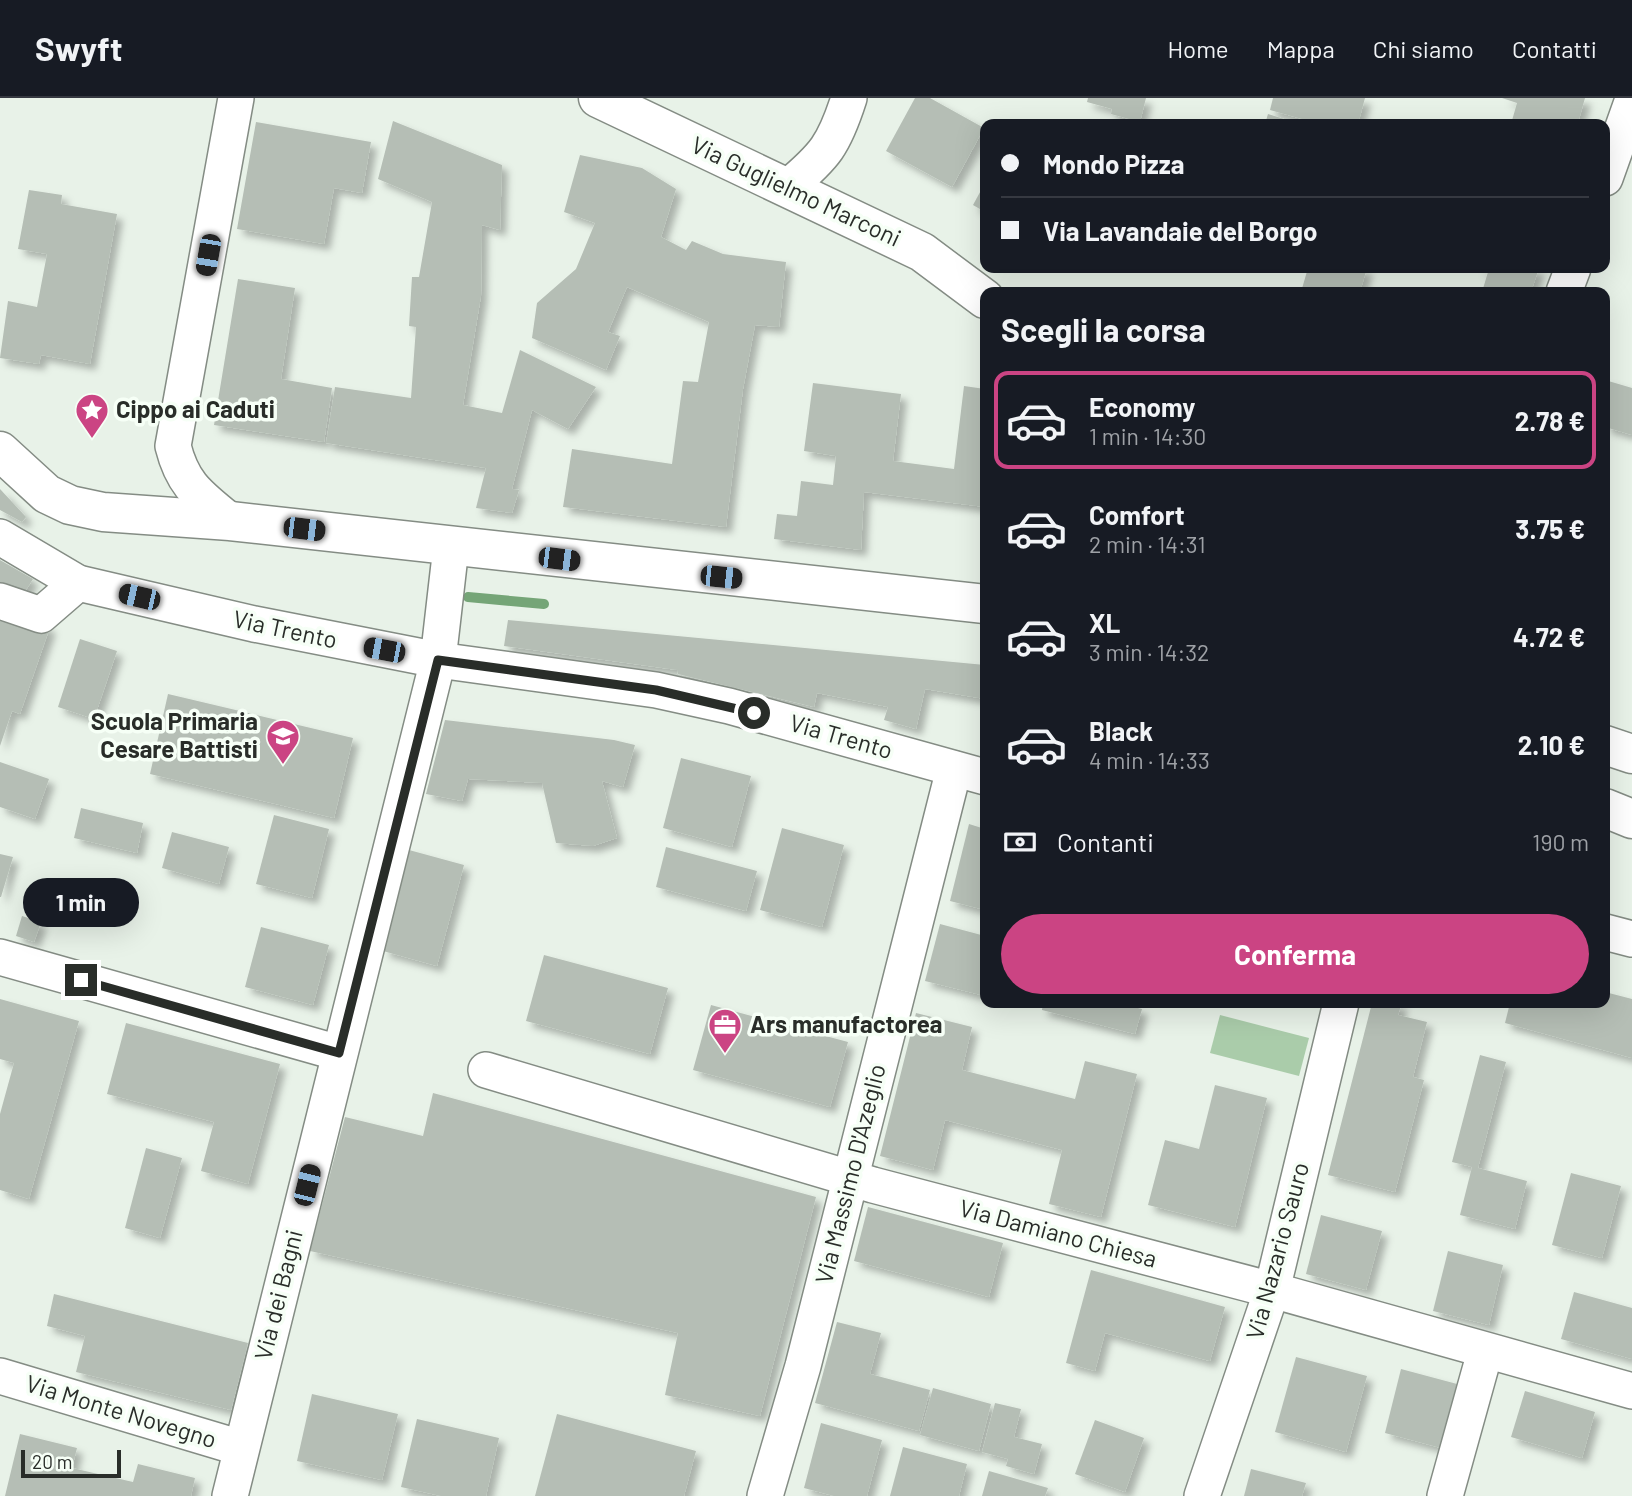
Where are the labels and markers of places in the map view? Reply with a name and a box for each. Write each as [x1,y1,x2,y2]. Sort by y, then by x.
place icon: Cippo ai Caduti [73,391,111,440]
place label: Cippo ai Caduti [116,394,275,423]
place label: Scuola Primaria Cesare Battisti [91,706,258,763]
school or university icon: Scuola Primaria Cesare Battisti [264,717,302,766]
office icon: Ars manufactorea [706,1006,744,1055]
place label: Ars manufactorea [750,1009,942,1038]

